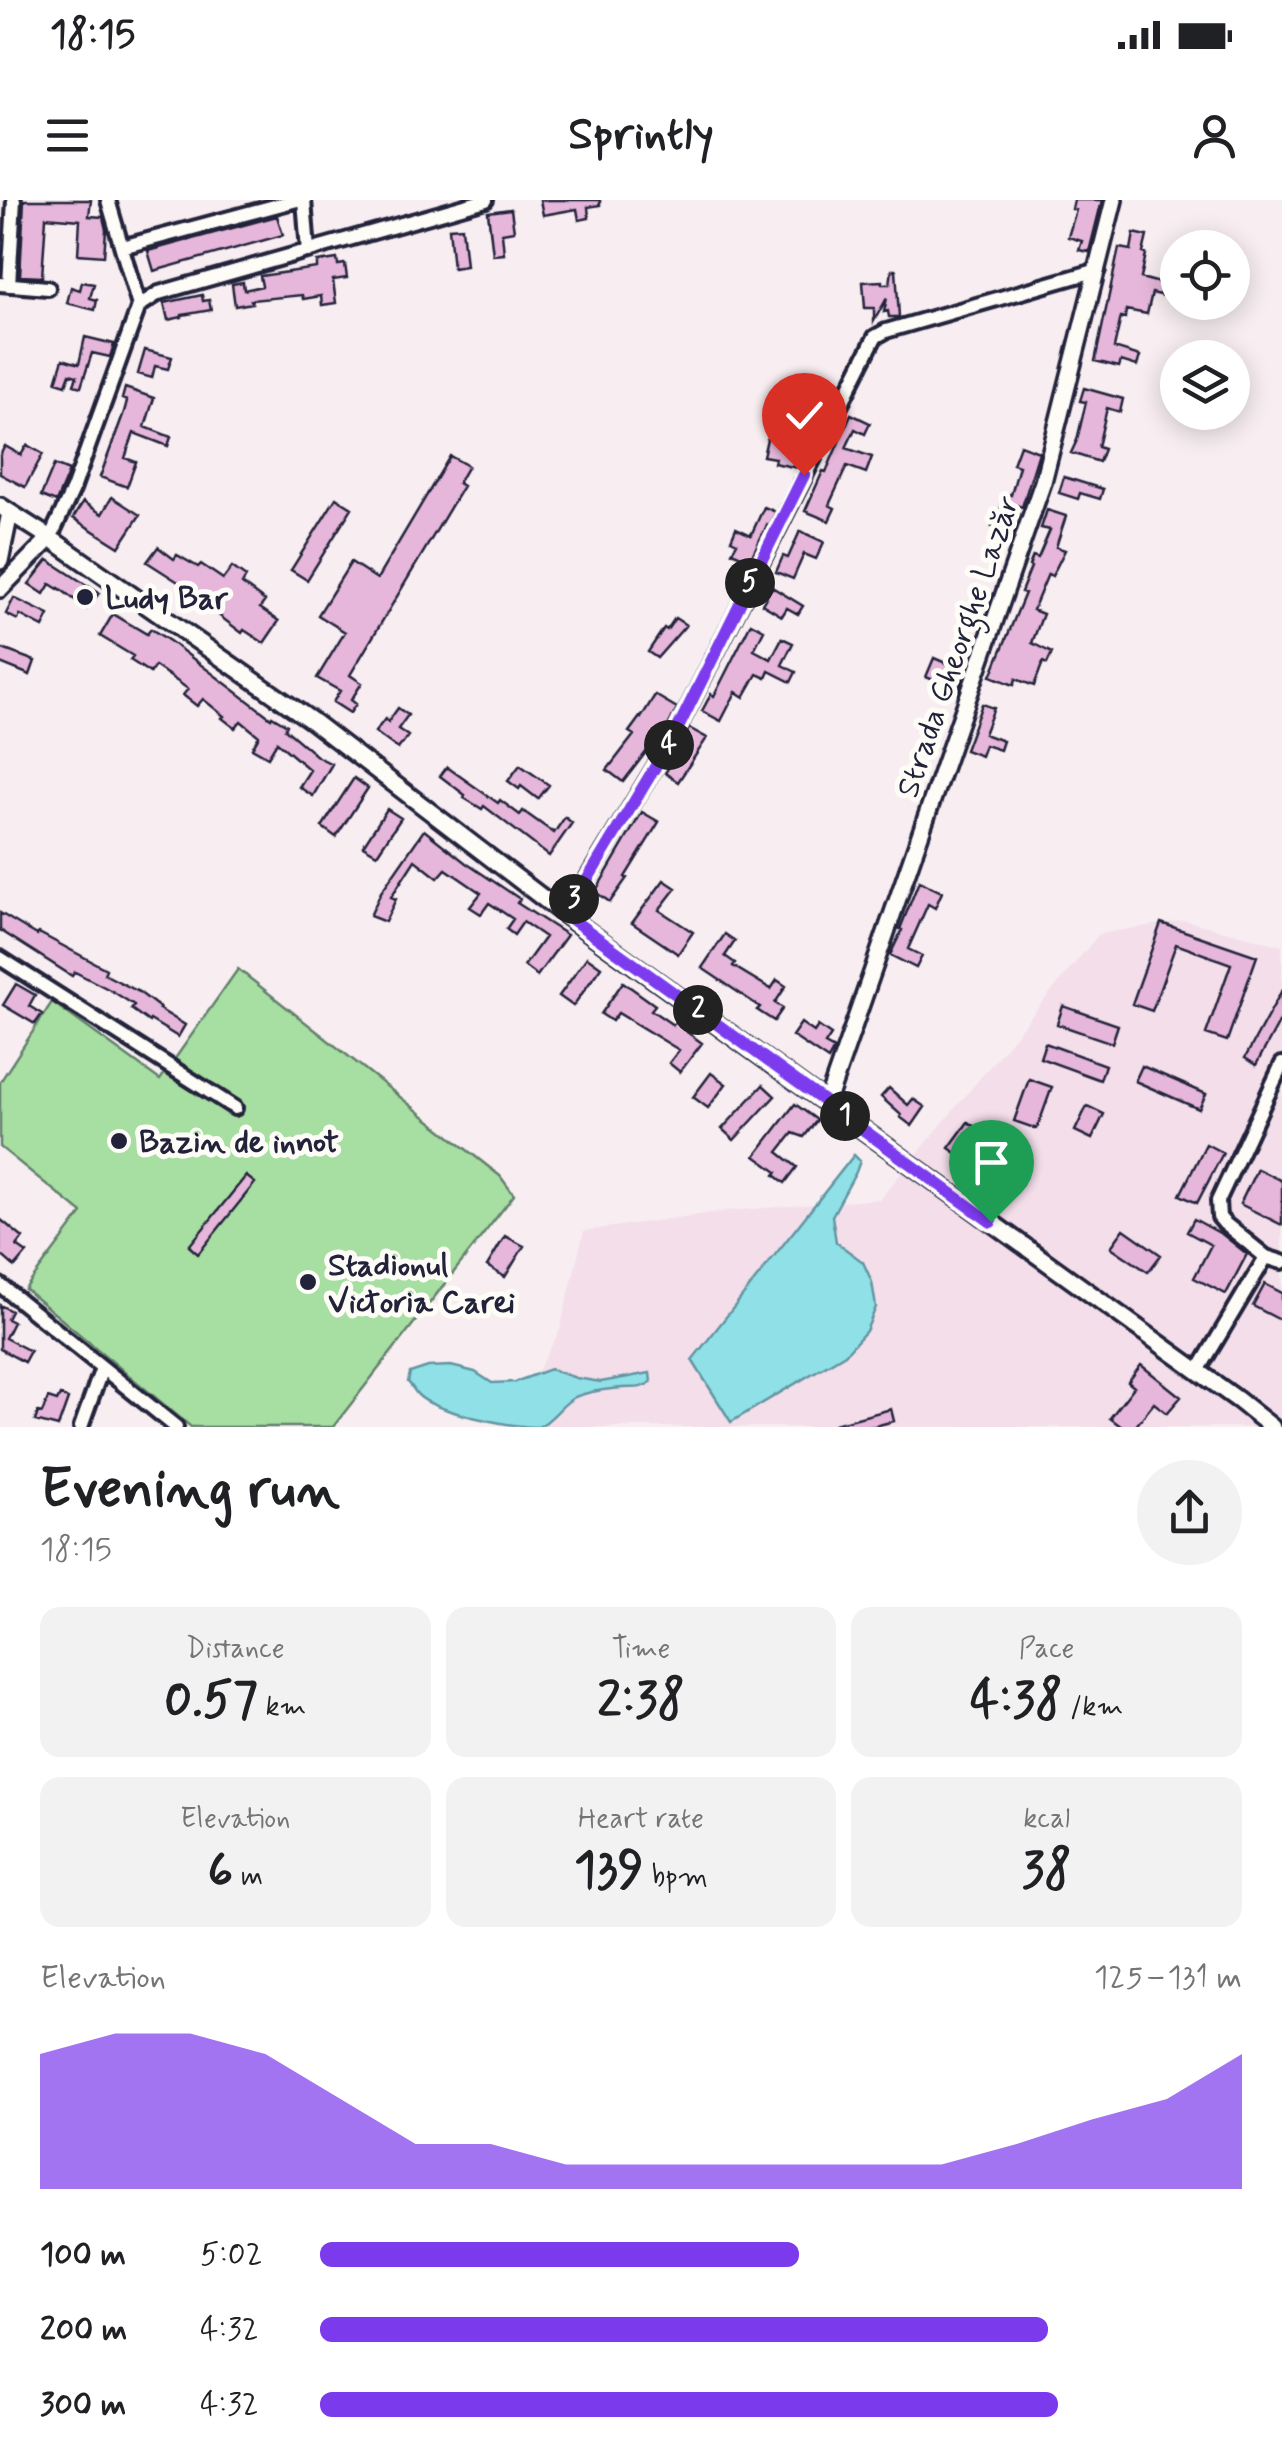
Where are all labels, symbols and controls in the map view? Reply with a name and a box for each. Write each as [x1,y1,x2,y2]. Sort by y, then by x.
text: 18:15 [50,11,135,60]
text: Sprintly [568,106,714,165]
icon: menu [40,108,95,163]
icon: person [1187,108,1242,163]
map controls [1160,230,1250,430]
button: locate [1160,230,1250,320]
button: layers [1160,340,1250,430]
pin [762,373,847,476]
icon: check [777,388,832,443]
street label: Strada Gheorghe Lazăr [887,490,1033,804]
pin: 5 [725,558,775,608]
text: 5 [742,564,758,601]
place label: Ludy Bar [105,578,228,620]
marker: Ludy Bar [74,586,96,608]
pin: 4 [644,720,694,770]
text: 4 [661,726,677,763]
pin: 3 [549,874,599,924]
text: 3 [568,880,580,917]
pin: 2 [673,985,723,1035]
text: 2 [691,991,705,1028]
pin: 1 [820,1091,870,1141]
text: 1 [839,1097,851,1134]
pin [949,1120,1034,1223]
place label: Bazin de innot [139,1122,339,1164]
marker: Bazin de innot [108,1130,130,1152]
icon: arrive [964,1135,1019,1190]
place label: Stadionul Victoria Carei [328,1245,515,1324]
marker: Stadionul Victoria Carei [297,1271,319,1293]
text: Evening run [40,1455,340,1527]
button: share [1137,1460,1242,1565]
text: 18:15 [40,1529,112,1571]
text: Distance [186,1631,285,1668]
text: Time [612,1631,670,1668]
text: Pace [1019,1631,1075,1668]
text: 0.57 [164,1668,258,1734]
text: 2:38 [597,1668,685,1734]
text: 4:38 [970,1668,1063,1734]
text: km [258,1689,306,1726]
text: /km [1063,1689,1123,1726]
text: Elevation [180,1801,290,1838]
text: Heart rate [578,1801,704,1838]
text: kcal [1023,1801,1070,1838]
text: 6 [208,1838,233,1904]
text: 139 [574,1838,644,1904]
text: 38 [1022,1838,1072,1904]
text: m [233,1859,263,1896]
text: bpm [644,1859,708,1896]
text: Elevation [40,1957,166,1999]
text: 125–131 m [1094,1957,1242,1999]
text: 100 m [40,2234,126,2276]
text: 5:02 [200,2234,263,2276]
text: 200 m [40,2309,127,2351]
text: 4:32 [200,2309,259,2351]
text: 300 m [40,2384,126,2426]
text: 4:32 [200,2384,259,2426]

